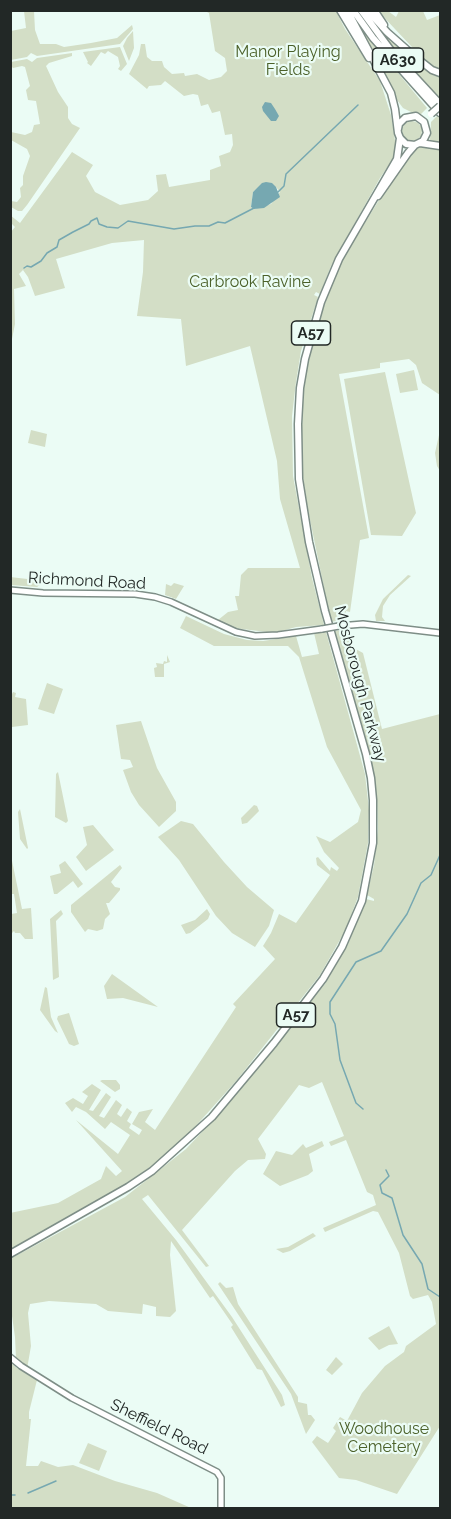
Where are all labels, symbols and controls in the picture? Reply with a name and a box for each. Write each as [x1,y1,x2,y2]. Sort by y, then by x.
park label: Manor Playing Fields [235,42,341,80]
road number: A630 [372,48,424,72]
park label: Carbrook Ravine [189,272,311,292]
road number: A57 [292,321,330,345]
street label: Richmond Road [28,568,146,594]
street label: Mosborough Parkway [330,604,390,764]
road number: A57 [276,1003,316,1027]
street label: Sheffield Road [107,1395,211,1459]
park label: Woodhouse Cemetery [339,1419,429,1457]

